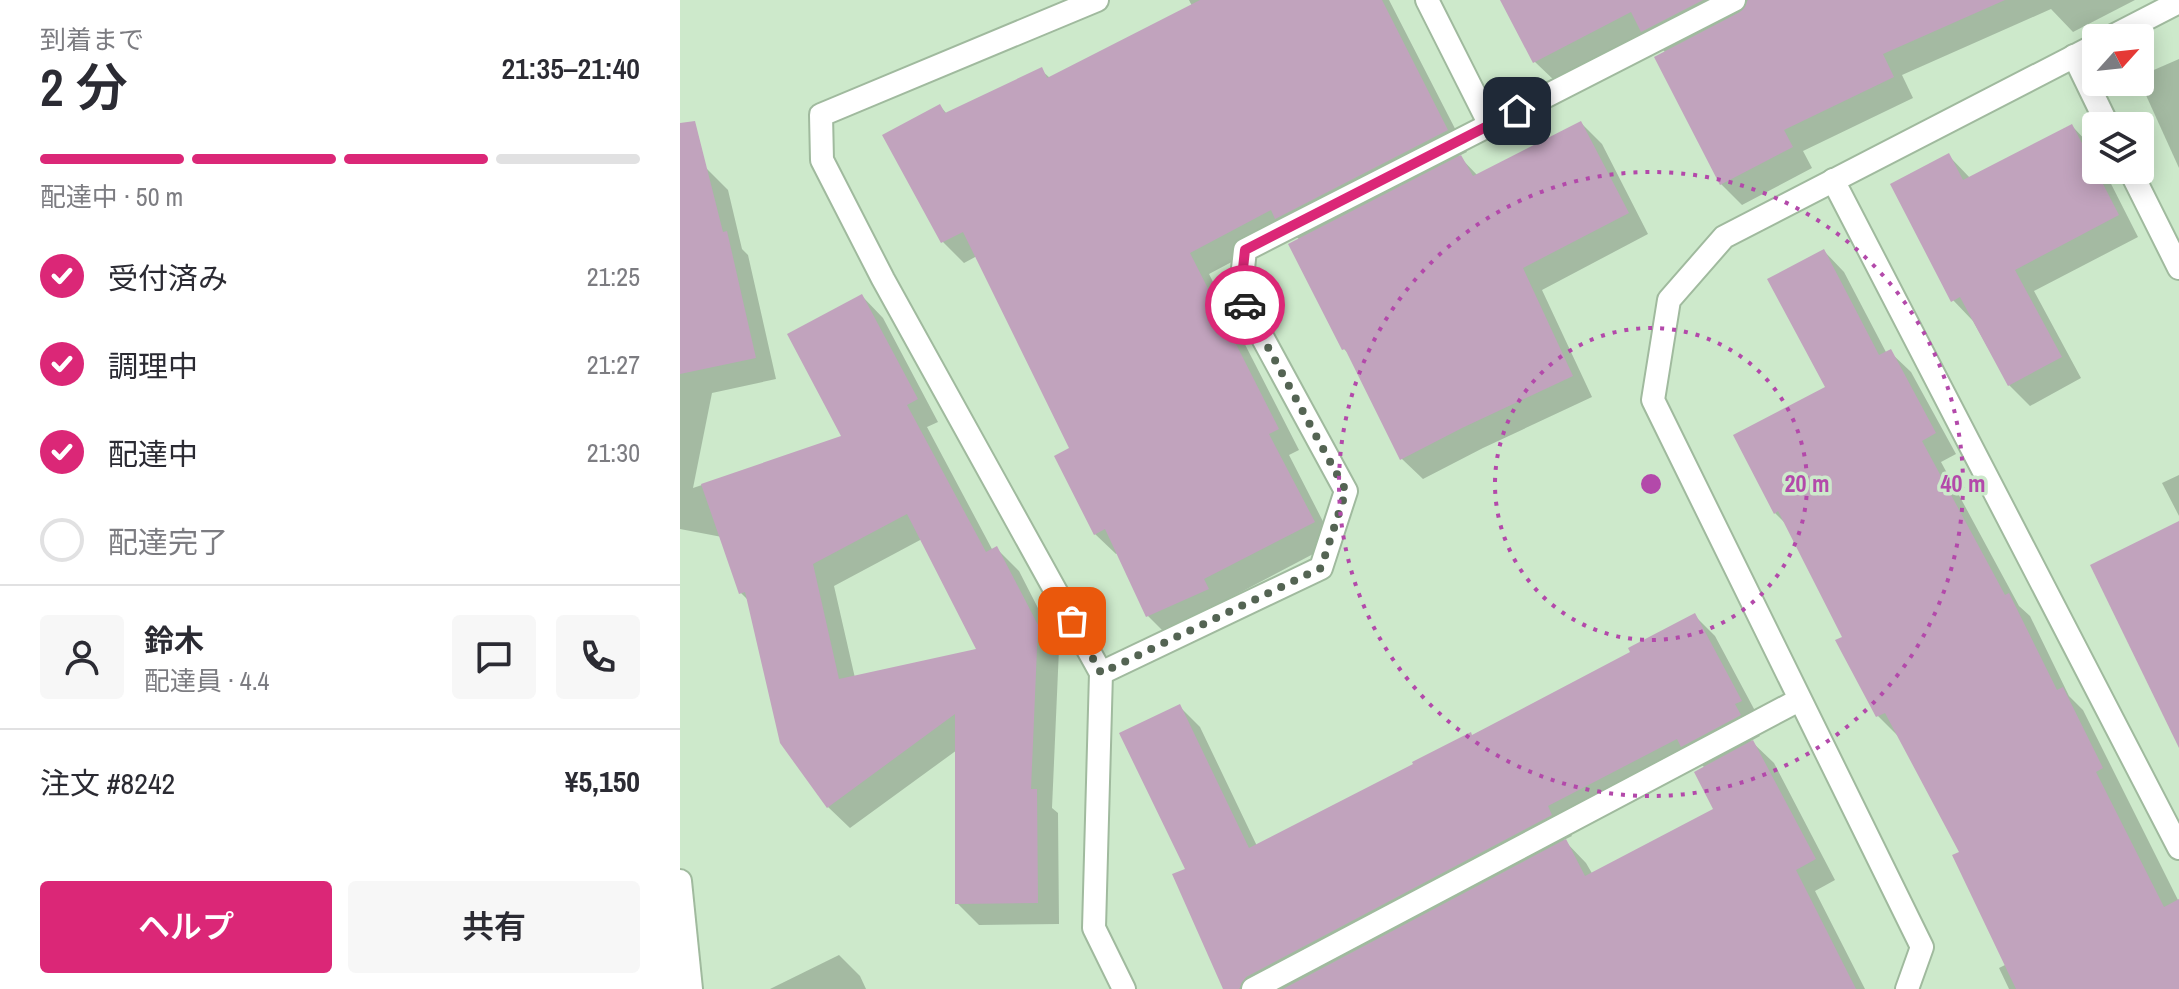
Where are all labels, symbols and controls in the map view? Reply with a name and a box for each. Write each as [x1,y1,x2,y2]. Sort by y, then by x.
text: 到着まで [40,22,144,57]
north arrow [2082,24,2154,96]
map controls [2082,24,2154,184]
text: 21:35–21:40 [501,48,640,88]
text: 2 分 [40,52,128,122]
pin [1483,77,1551,145]
icon: home [1495,89,1539,133]
button: layers [2082,112,2154,184]
text: 配達中 · 50 m [40,179,183,214]
icon: check [40,254,84,298]
text: 受付済み [108,258,228,298]
text: 21:25 [587,259,640,294]
courier [1205,265,1285,345]
icon: car [1223,283,1267,327]
icon: check [40,342,84,386]
text: 調理中 [108,346,198,386]
text: 21:27 [587,347,640,382]
icon: check [40,430,84,474]
text: 配達中 [108,434,198,474]
text: 21:30 [587,435,640,470]
text: 20 m [1785,467,1829,499]
text: 40 m [1941,467,1985,499]
centre of rings [1637,470,1665,498]
text: 配達完了 [108,522,228,562]
pin [1038,587,1106,655]
icon: bag [1050,599,1094,643]
button: person [40,615,124,699]
button: chat [452,615,536,699]
button: phone [556,615,640,699]
text: 鈴木 [144,620,204,660]
text: 配達員 · 4.4 [144,663,269,698]
text: ¥5,150 [565,761,640,801]
text: 注文 #8242 [40,763,175,803]
button: ヘルプ [40,881,332,973]
button: 共有 [348,881,640,973]

